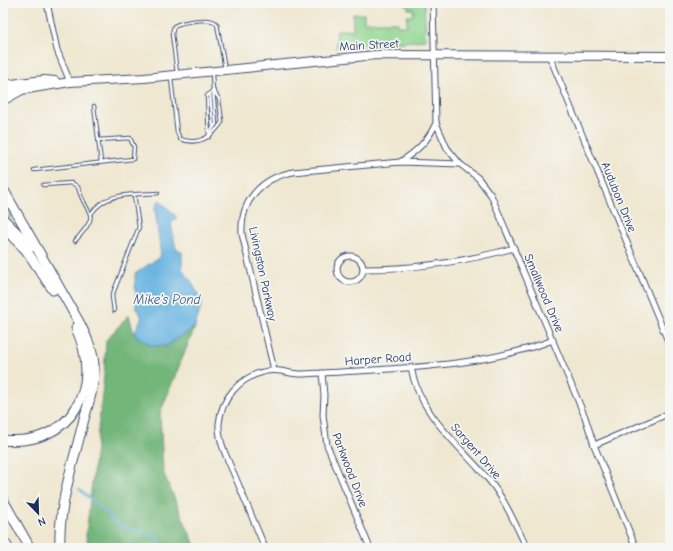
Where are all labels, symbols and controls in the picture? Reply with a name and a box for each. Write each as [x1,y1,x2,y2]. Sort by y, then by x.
street label: Main Street [339,36,400,54]
street label: Audubon Drive [598,160,640,234]
street label: Livingston Parkway [246,226,280,323]
street label: Smallwood Drive [521,252,567,334]
water label: Mike's Pond [133,292,202,307]
street label: Harper Road [344,350,412,368]
street label: Sargent Drive [448,420,504,482]
street label: Parkwood Drive [329,431,371,509]
north arrow [18,493,58,533]
text: N [36,514,48,529]

